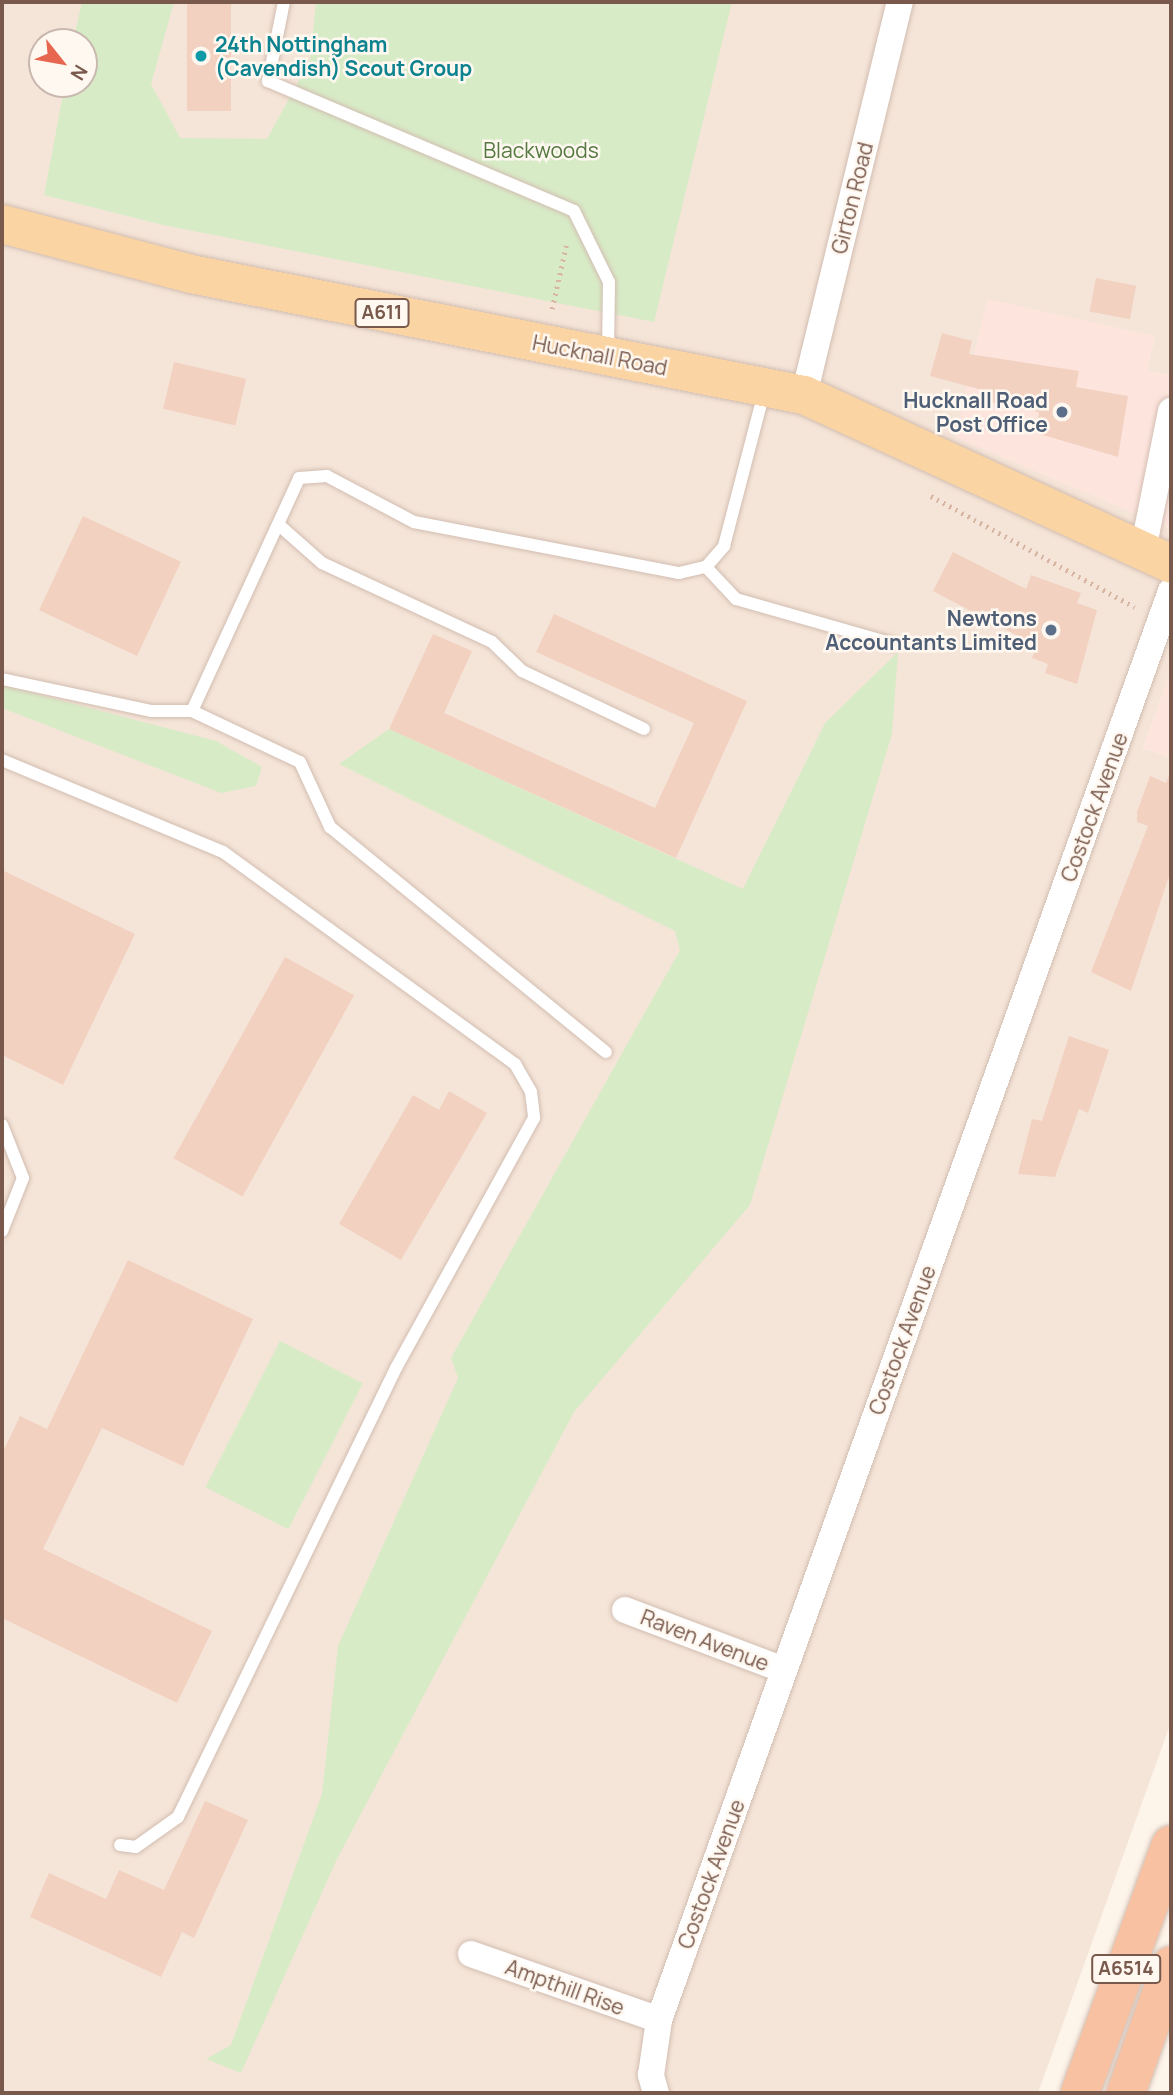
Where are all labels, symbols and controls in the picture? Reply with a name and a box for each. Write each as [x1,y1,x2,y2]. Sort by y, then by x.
north arrow [28,28,98,98]
place label: 24th Nottingham (Cavendish) Scout Group [215,31,472,81]
marker: 24th Nottingham (Cavendish) Scout Group [193,48,209,64]
text: N [65,60,94,85]
park label: Blackwoods [483,137,599,163]
street label: Girton Road [826,140,878,256]
road number: A611 [354,298,410,328]
street label: Hucknall Road [530,330,670,380]
place label: Hucknall Road Post Office [903,387,1048,437]
marker: Hucknall Road Post Office [1054,404,1070,420]
place label: Newtons Accountants Limited [825,605,1037,655]
marker: Newtons Accountants Limited [1043,622,1059,638]
street label: Costock Avenue [1055,729,1133,885]
street label: Costock Avenue [863,1262,941,1418]
street label: Raven Avenue [637,1604,773,1676]
street label: Costock Avenue [672,1796,750,1952]
street label: Ampthill Rise [502,1954,628,2020]
road number: A6514 [1091,1954,1161,1984]

